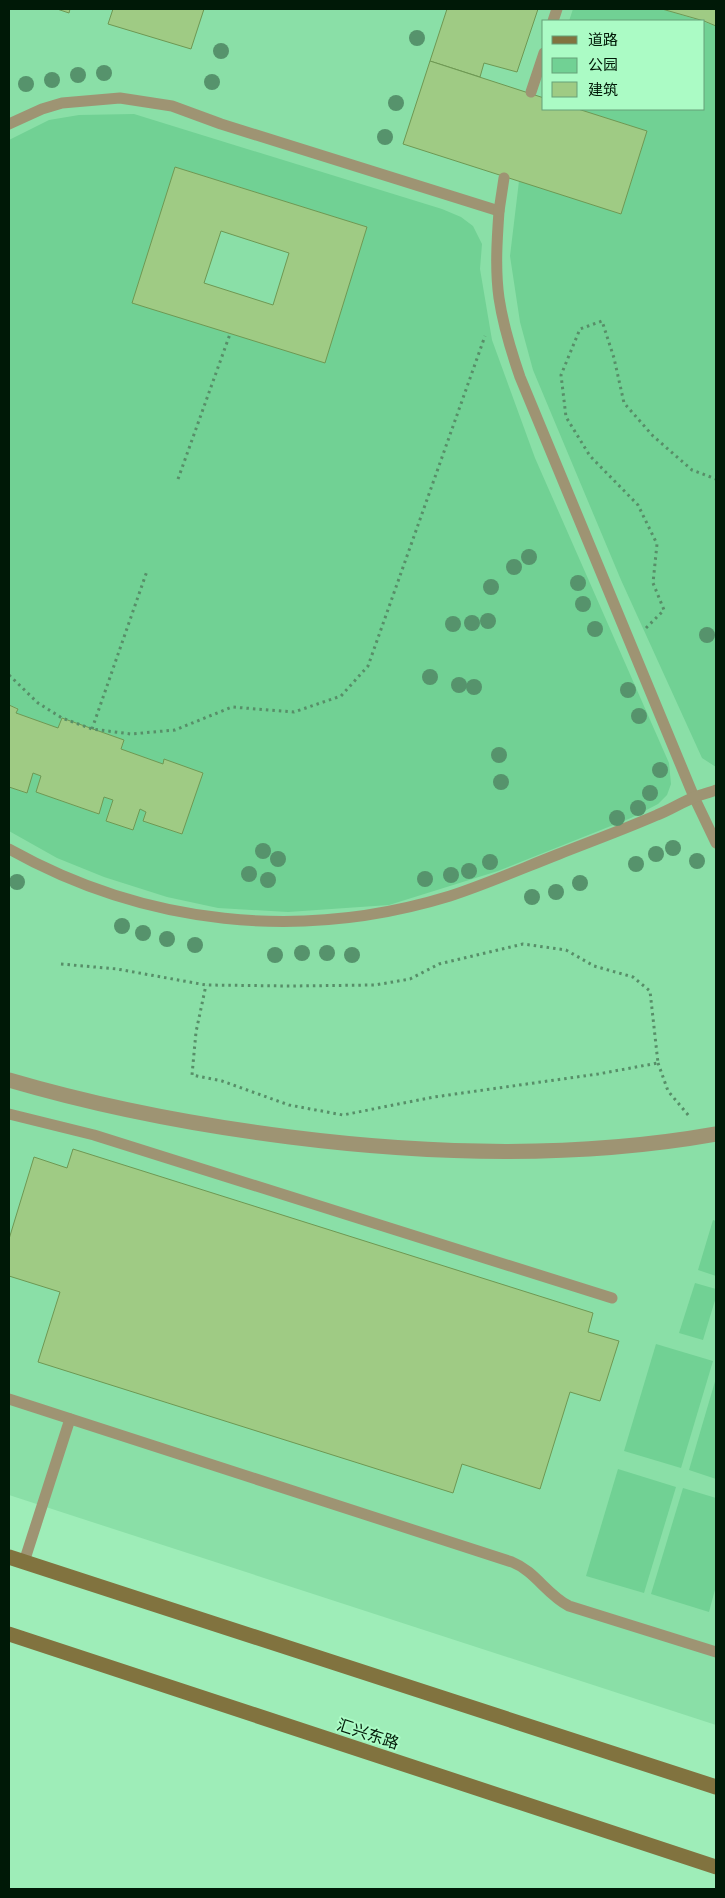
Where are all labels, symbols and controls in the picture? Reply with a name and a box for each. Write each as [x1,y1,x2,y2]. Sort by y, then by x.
legend [542,20,705,110]
text: 道路 [588,31,618,49]
text: 公园 [588,56,618,74]
text: 建筑 [588,81,618,99]
street label: 汇兴东路 [335,1715,401,1753]

